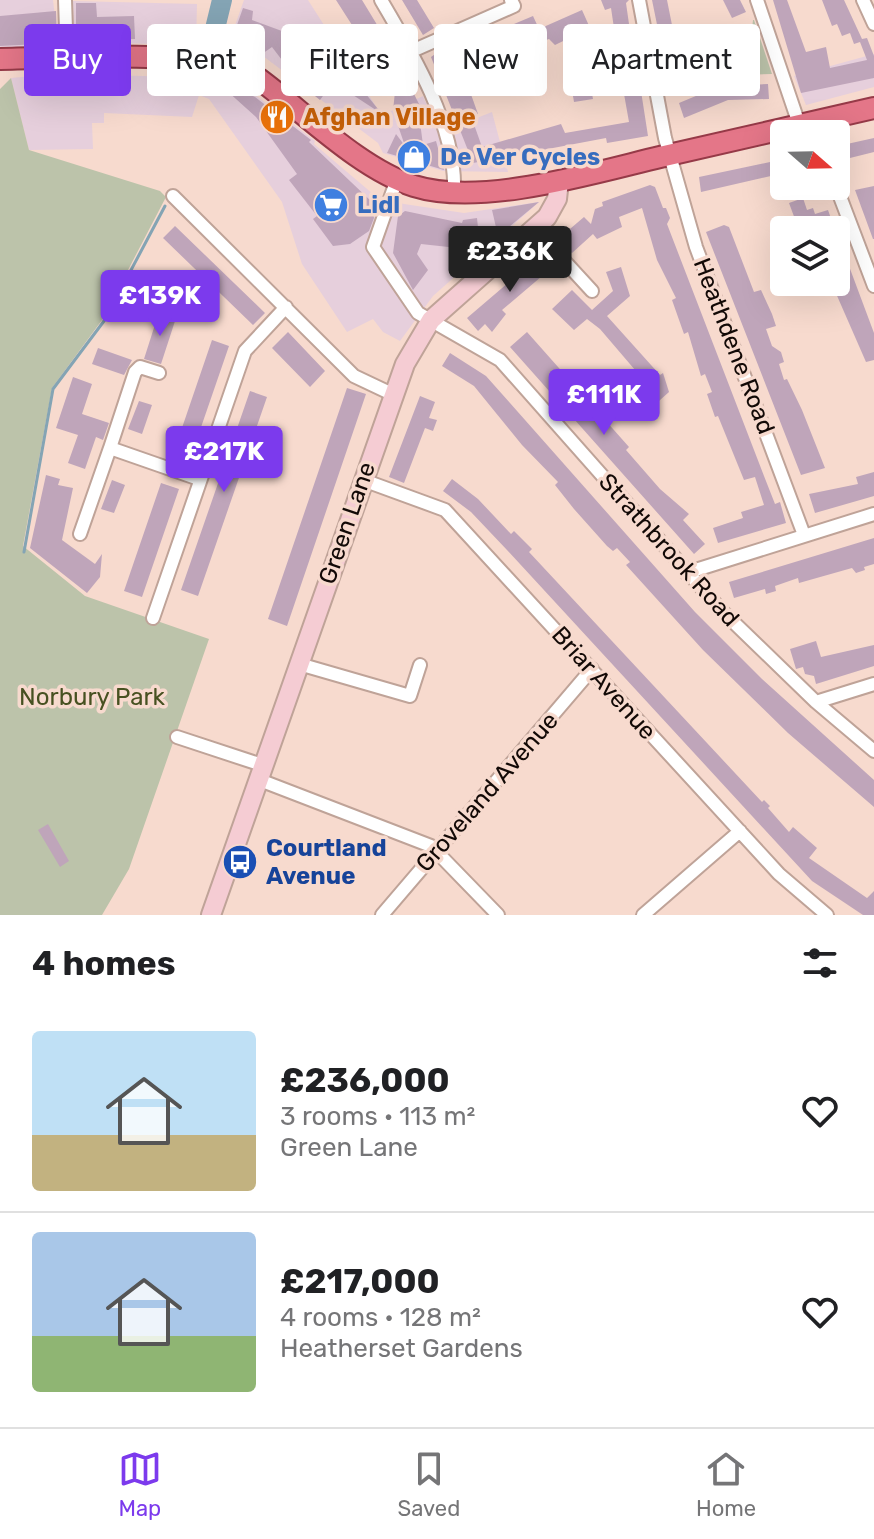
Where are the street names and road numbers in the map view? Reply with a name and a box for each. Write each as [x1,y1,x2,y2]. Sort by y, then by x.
street label: Heathdene Road [688,254,780,438]
street label: Green Lane [313,458,381,588]
street label: Strathbrook Road [593,468,745,632]
street label: Briar Avenue [546,621,662,745]
street label: Groveland Avenue [410,707,564,877]

